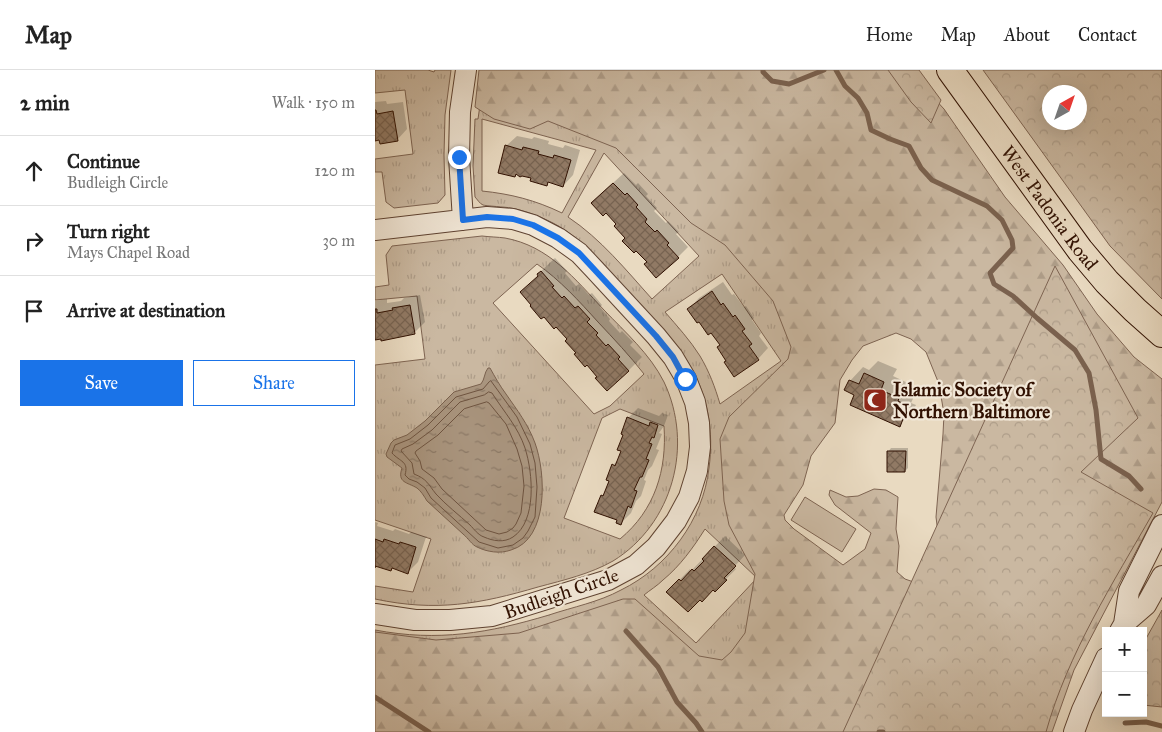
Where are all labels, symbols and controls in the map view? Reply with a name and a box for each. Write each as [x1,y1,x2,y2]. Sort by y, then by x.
text: Map [25,20,72,50]
text: Home [866,24,913,46]
text: Map [941,24,976,46]
text: About [1004,24,1050,46]
text: Contact [1078,24,1137,46]
north arrow [1042,85,1087,130]
text: 2 min [20,90,70,116]
text: Walk · 150 m [272,93,355,112]
street label: West Padonia Road [996,141,1103,275]
route end [448,146,471,169]
text: Continue [67,150,140,173]
icon: ahead [20,157,48,185]
text: 120 m [315,161,355,180]
text: Budleigh Circle [67,173,168,192]
text: Turn right [67,220,150,243]
icon: right [20,227,48,255]
text: 30 m [322,231,355,250]
text: Mays Chapel Road [67,243,190,262]
icon: arrive [20,297,48,325]
text: Arrive at destination [67,299,225,322]
button: Save [20,360,183,406]
button: Share [193,360,355,406]
route start [674,368,697,391]
place label: Islamic Society of Northern Baltimore [893,378,1050,423]
mosque icon: Islamic Society of Northern Baltimore [862,387,888,413]
street label: Budleigh Circle [501,563,622,625]
map controls [1102,627,1147,717]
button: + [1102,627,1147,672]
button: − [1102,672,1147,717]

